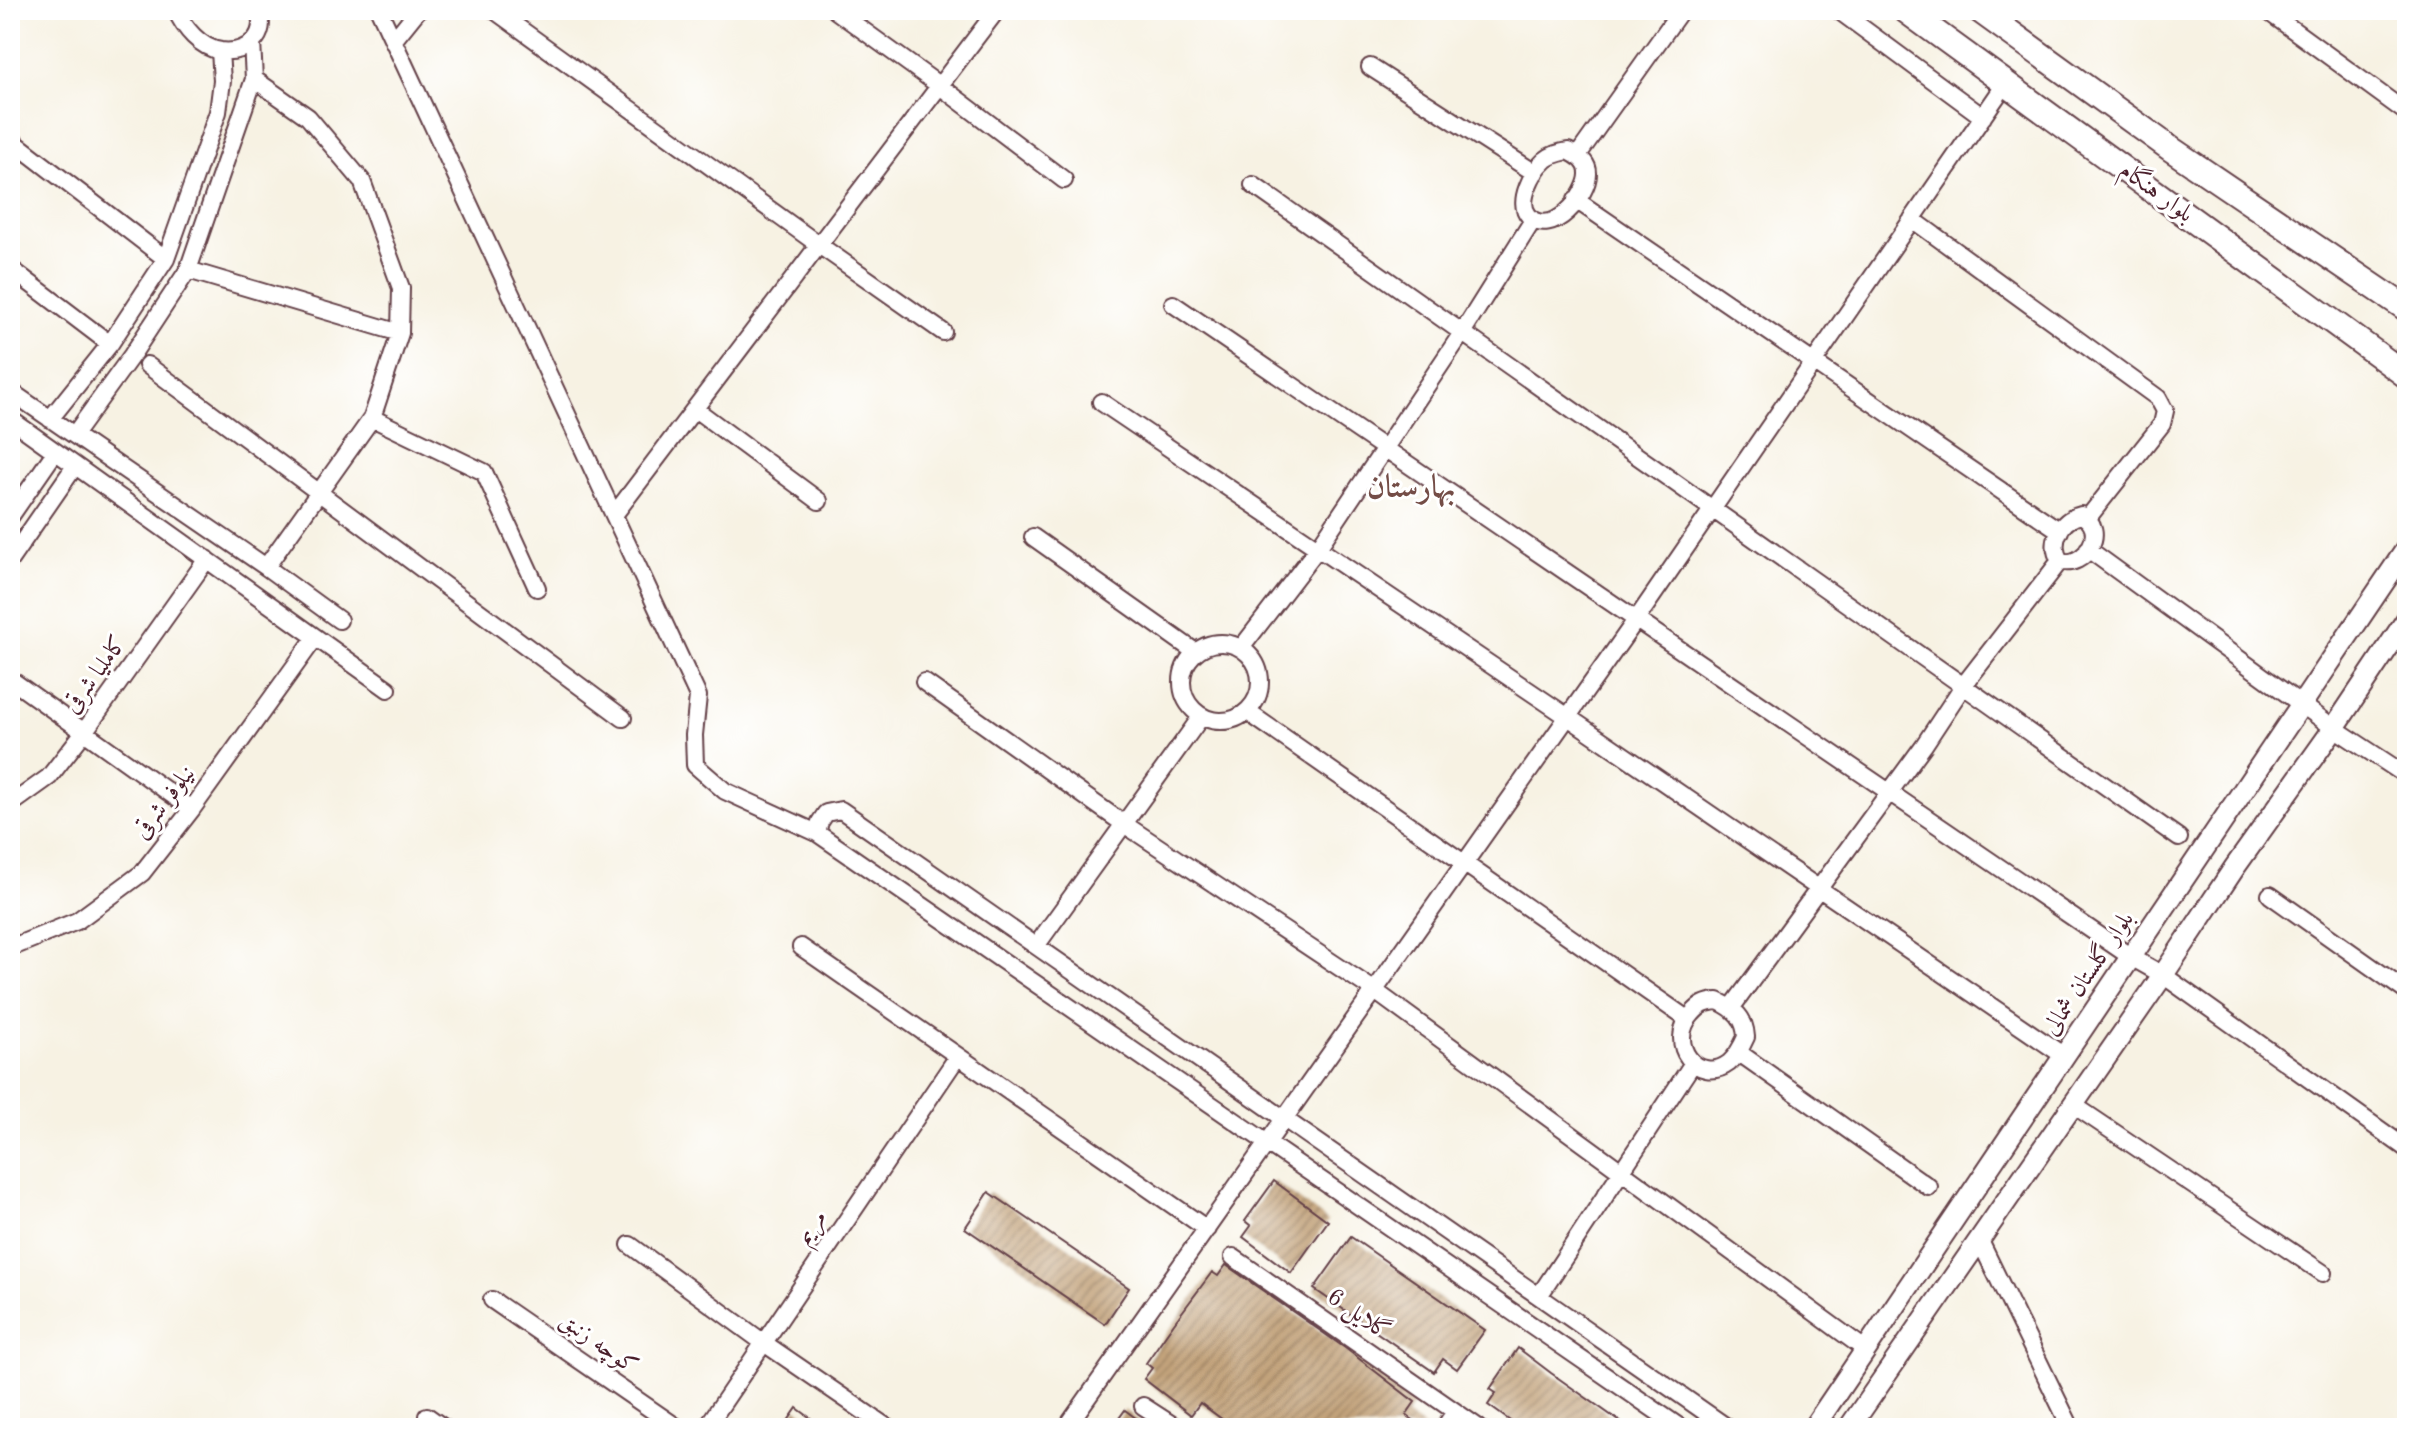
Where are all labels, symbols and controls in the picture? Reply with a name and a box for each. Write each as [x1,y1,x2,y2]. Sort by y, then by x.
street label: بلوار هنگام [2111,154,2200,233]
district label: بهارستان [1367,472,1455,508]
street label: کاملیا شرقی [59,631,134,719]
street label: نیلوفر شرقی [129,761,202,845]
street label: بلوار گلستان شمالی [2035,905,2140,1041]
street label: مریم [792,1206,838,1254]
street label: گلایل 6 [1320,1281,1397,1348]
street label: کوچه زنبق [553,1308,642,1382]

